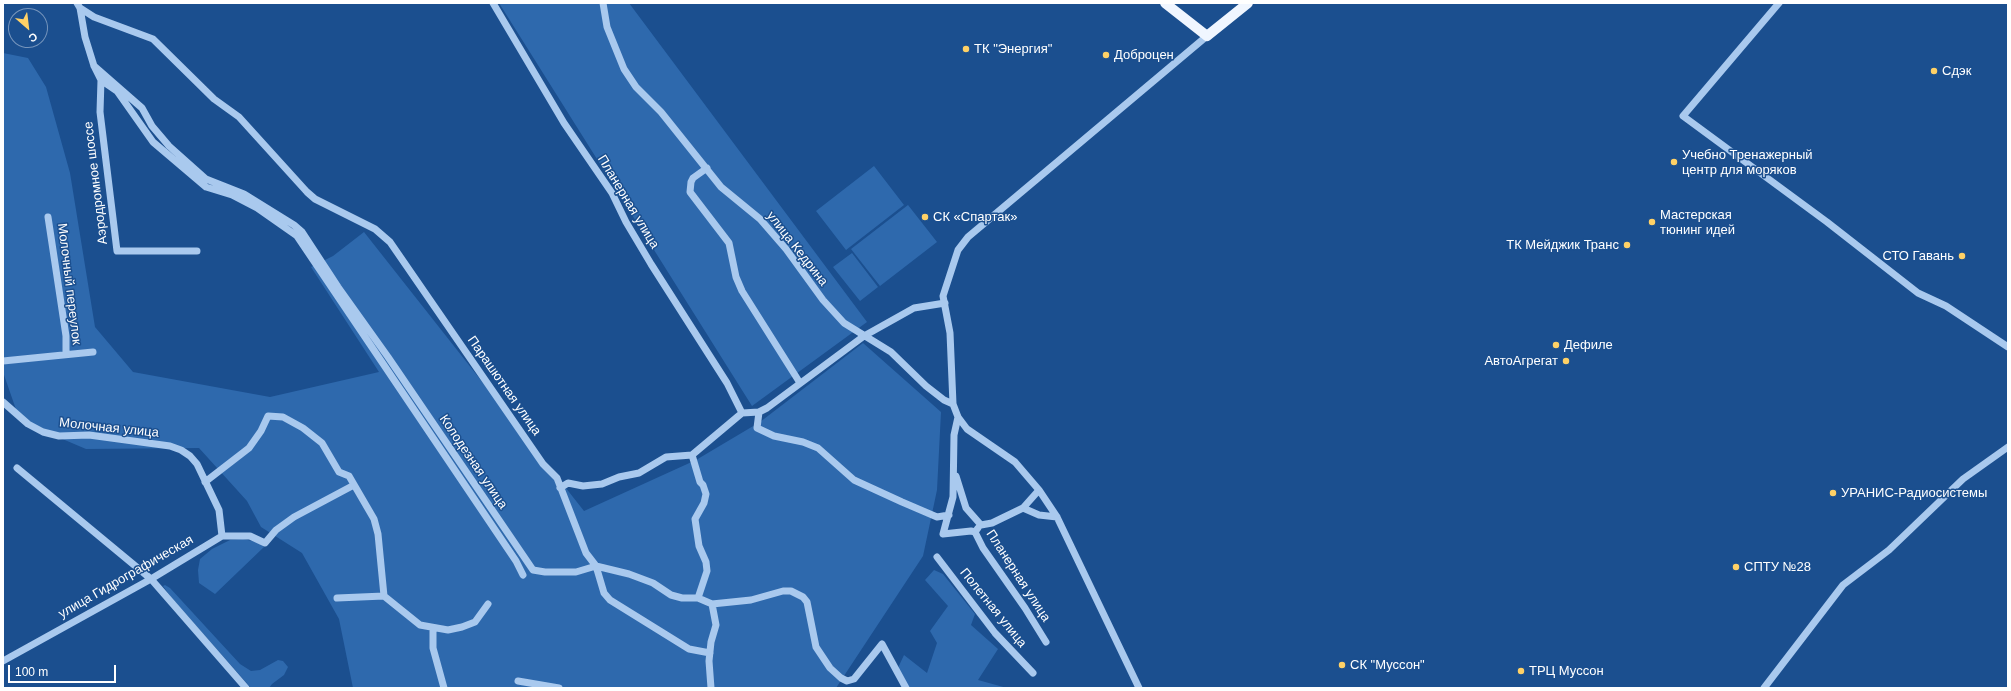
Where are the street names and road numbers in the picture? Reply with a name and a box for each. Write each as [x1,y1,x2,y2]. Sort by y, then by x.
street label: Аэродромное шоссе [81,121,111,245]
street label: Планерная улица [594,152,662,252]
street label: улица Кедрина [763,209,831,289]
street label: Молочный переулок [54,222,84,346]
street label: Парашютная улица [464,333,544,439]
street label: Колодезная улица [436,412,510,512]
street label: Молочная улица [58,415,160,441]
street label: Планерная улица [982,527,1054,625]
street label: улица Гидрографическая [56,532,196,622]
street label: Полетная улица [956,565,1030,651]

